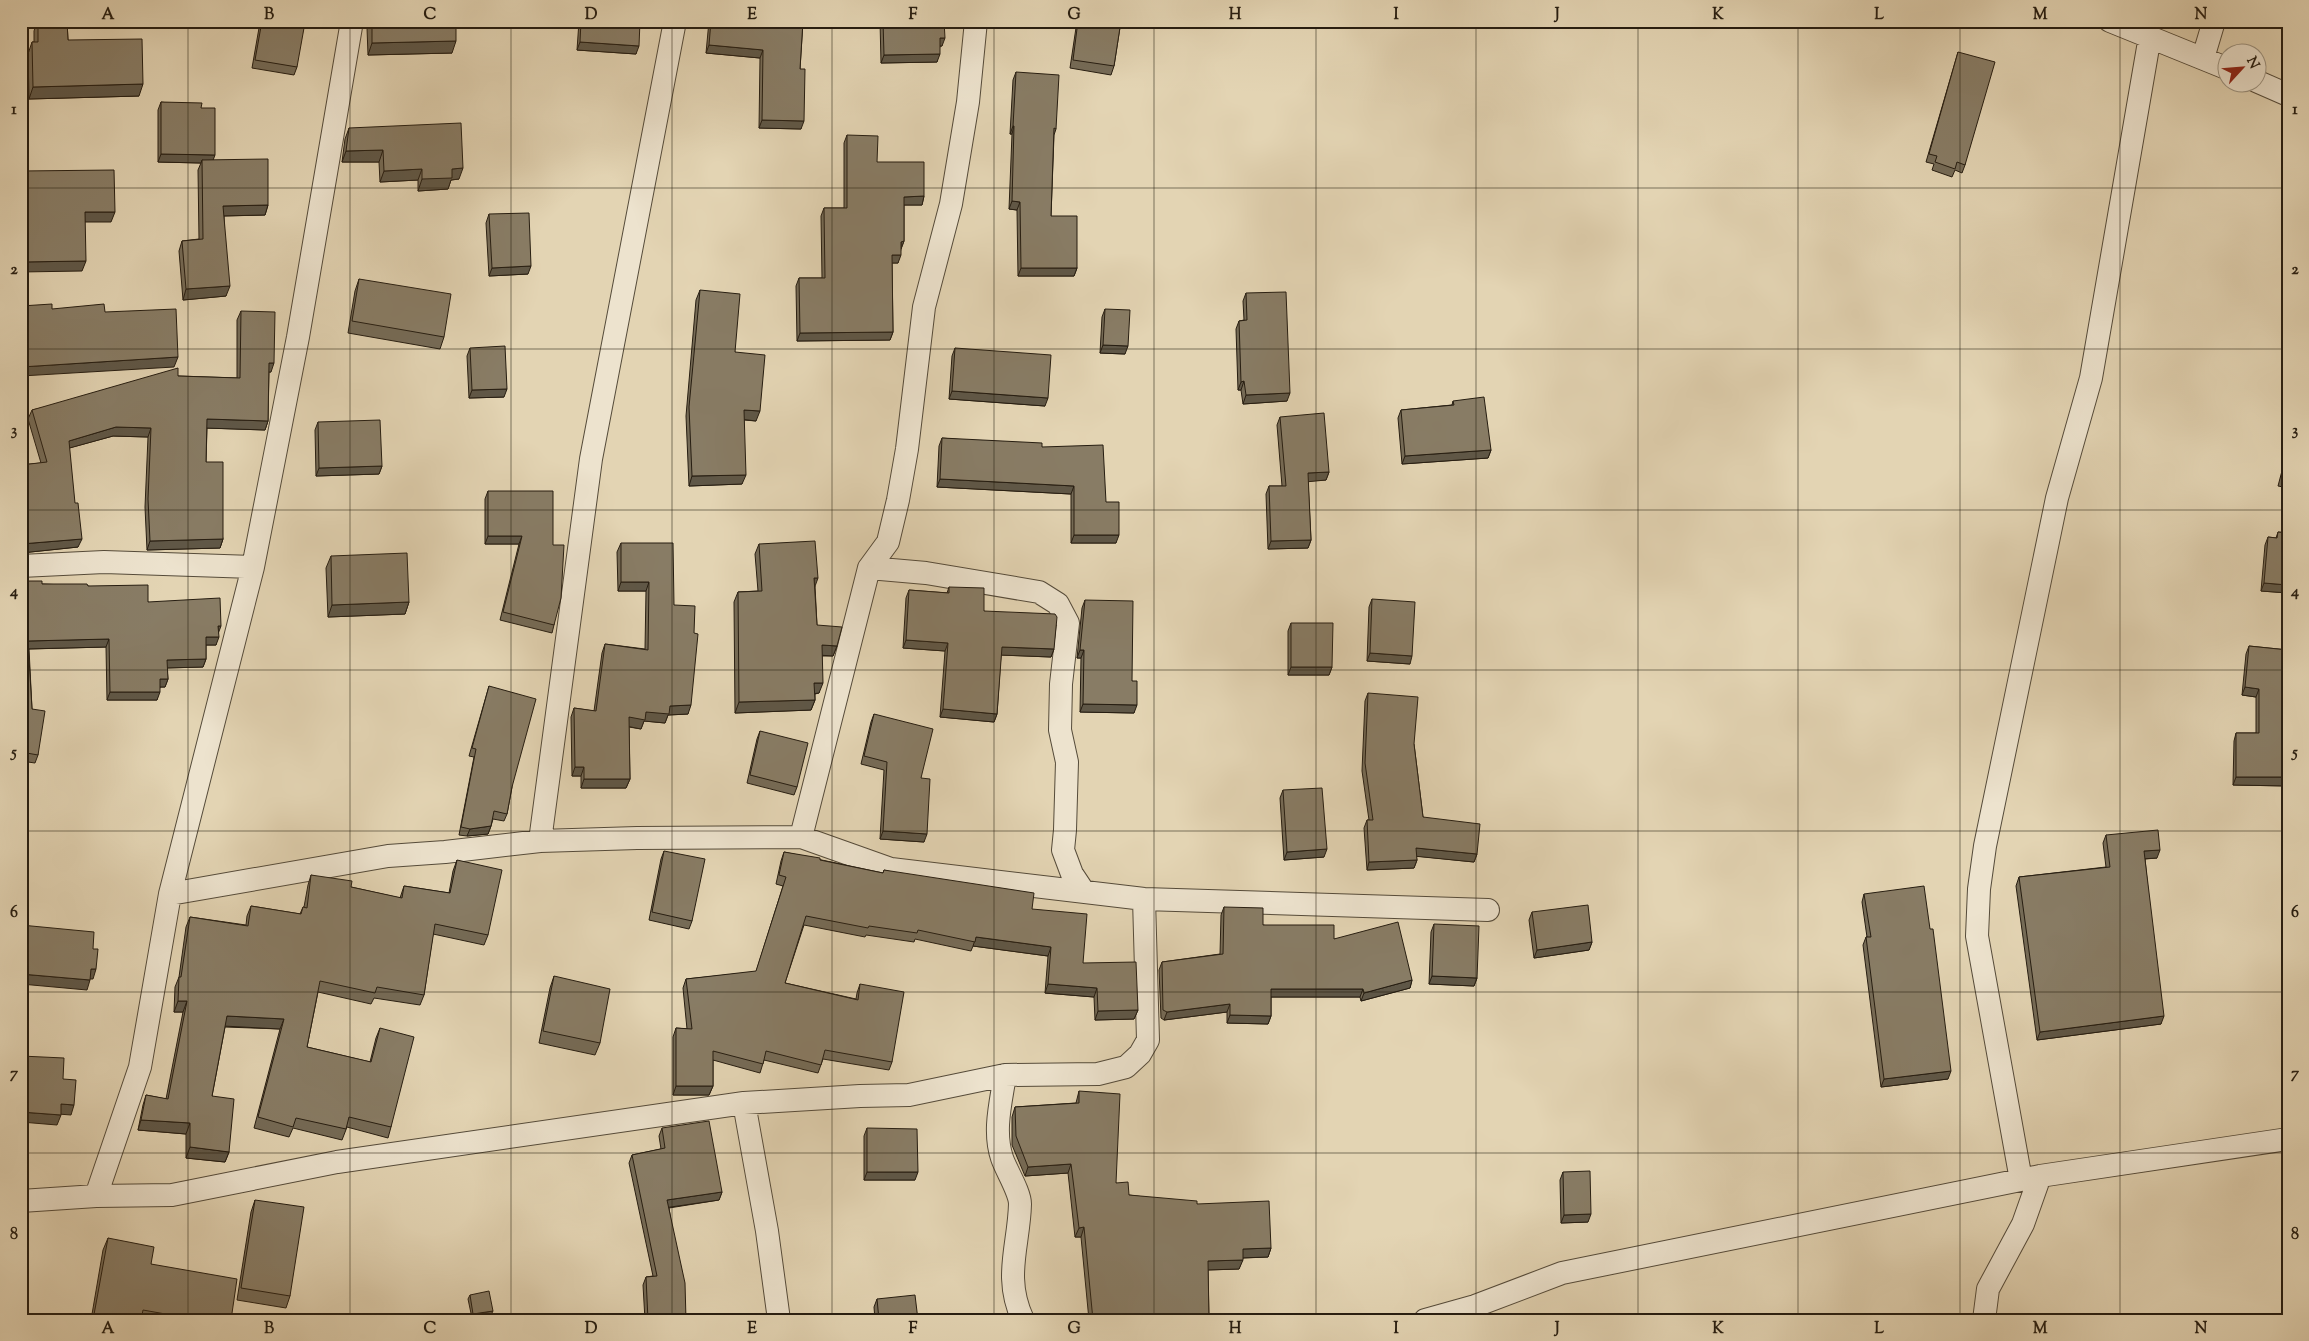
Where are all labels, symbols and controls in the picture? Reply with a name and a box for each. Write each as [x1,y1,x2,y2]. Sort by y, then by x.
text: A [102,4,115,27]
text: B [264,4,274,27]
text: C [424,4,437,27]
text: D [585,4,598,27]
text: E [747,4,757,27]
text: F [909,4,918,27]
text: G [1067,4,1081,27]
text: H [1229,4,1242,27]
text: I [1393,4,1399,27]
text: J [1553,4,1560,27]
text: K [1712,4,1724,27]
text: L [1874,4,1884,27]
text: M [2033,4,2048,27]
text: N [2195,4,2208,27]
north arrow [2216,42,2266,92]
text: N [2240,54,2263,73]
text: 1 [11,99,17,122]
text: 1 [2292,99,2298,122]
text: 2 [10,259,18,282]
text: 2 [2291,259,2299,282]
text: 3 [11,420,18,443]
text: 3 [2292,420,2299,443]
text: 4 [9,581,18,604]
text: 4 [2290,581,2299,604]
text: 5 [9,742,17,765]
text: 5 [2290,742,2298,765]
text: 6 [10,902,18,925]
text: 6 [2291,902,2299,925]
text: 7 [10,1063,19,1086]
text: 7 [2291,1063,2300,1086]
text: 8 [10,1224,18,1247]
text: 8 [2291,1224,2299,1247]
text: A [102,1318,115,1341]
text: B [264,1318,274,1341]
text: C [424,1318,437,1341]
text: D [585,1318,598,1341]
text: E [747,1318,757,1341]
text: F [909,1318,918,1341]
text: G [1067,1318,1081,1341]
text: H [1229,1318,1242,1341]
text: I [1393,1318,1399,1341]
text: J [1553,1318,1560,1341]
text: K [1712,1318,1724,1341]
text: L [1874,1318,1884,1341]
text: M [2033,1318,2048,1341]
text: N [2195,1318,2208,1341]

